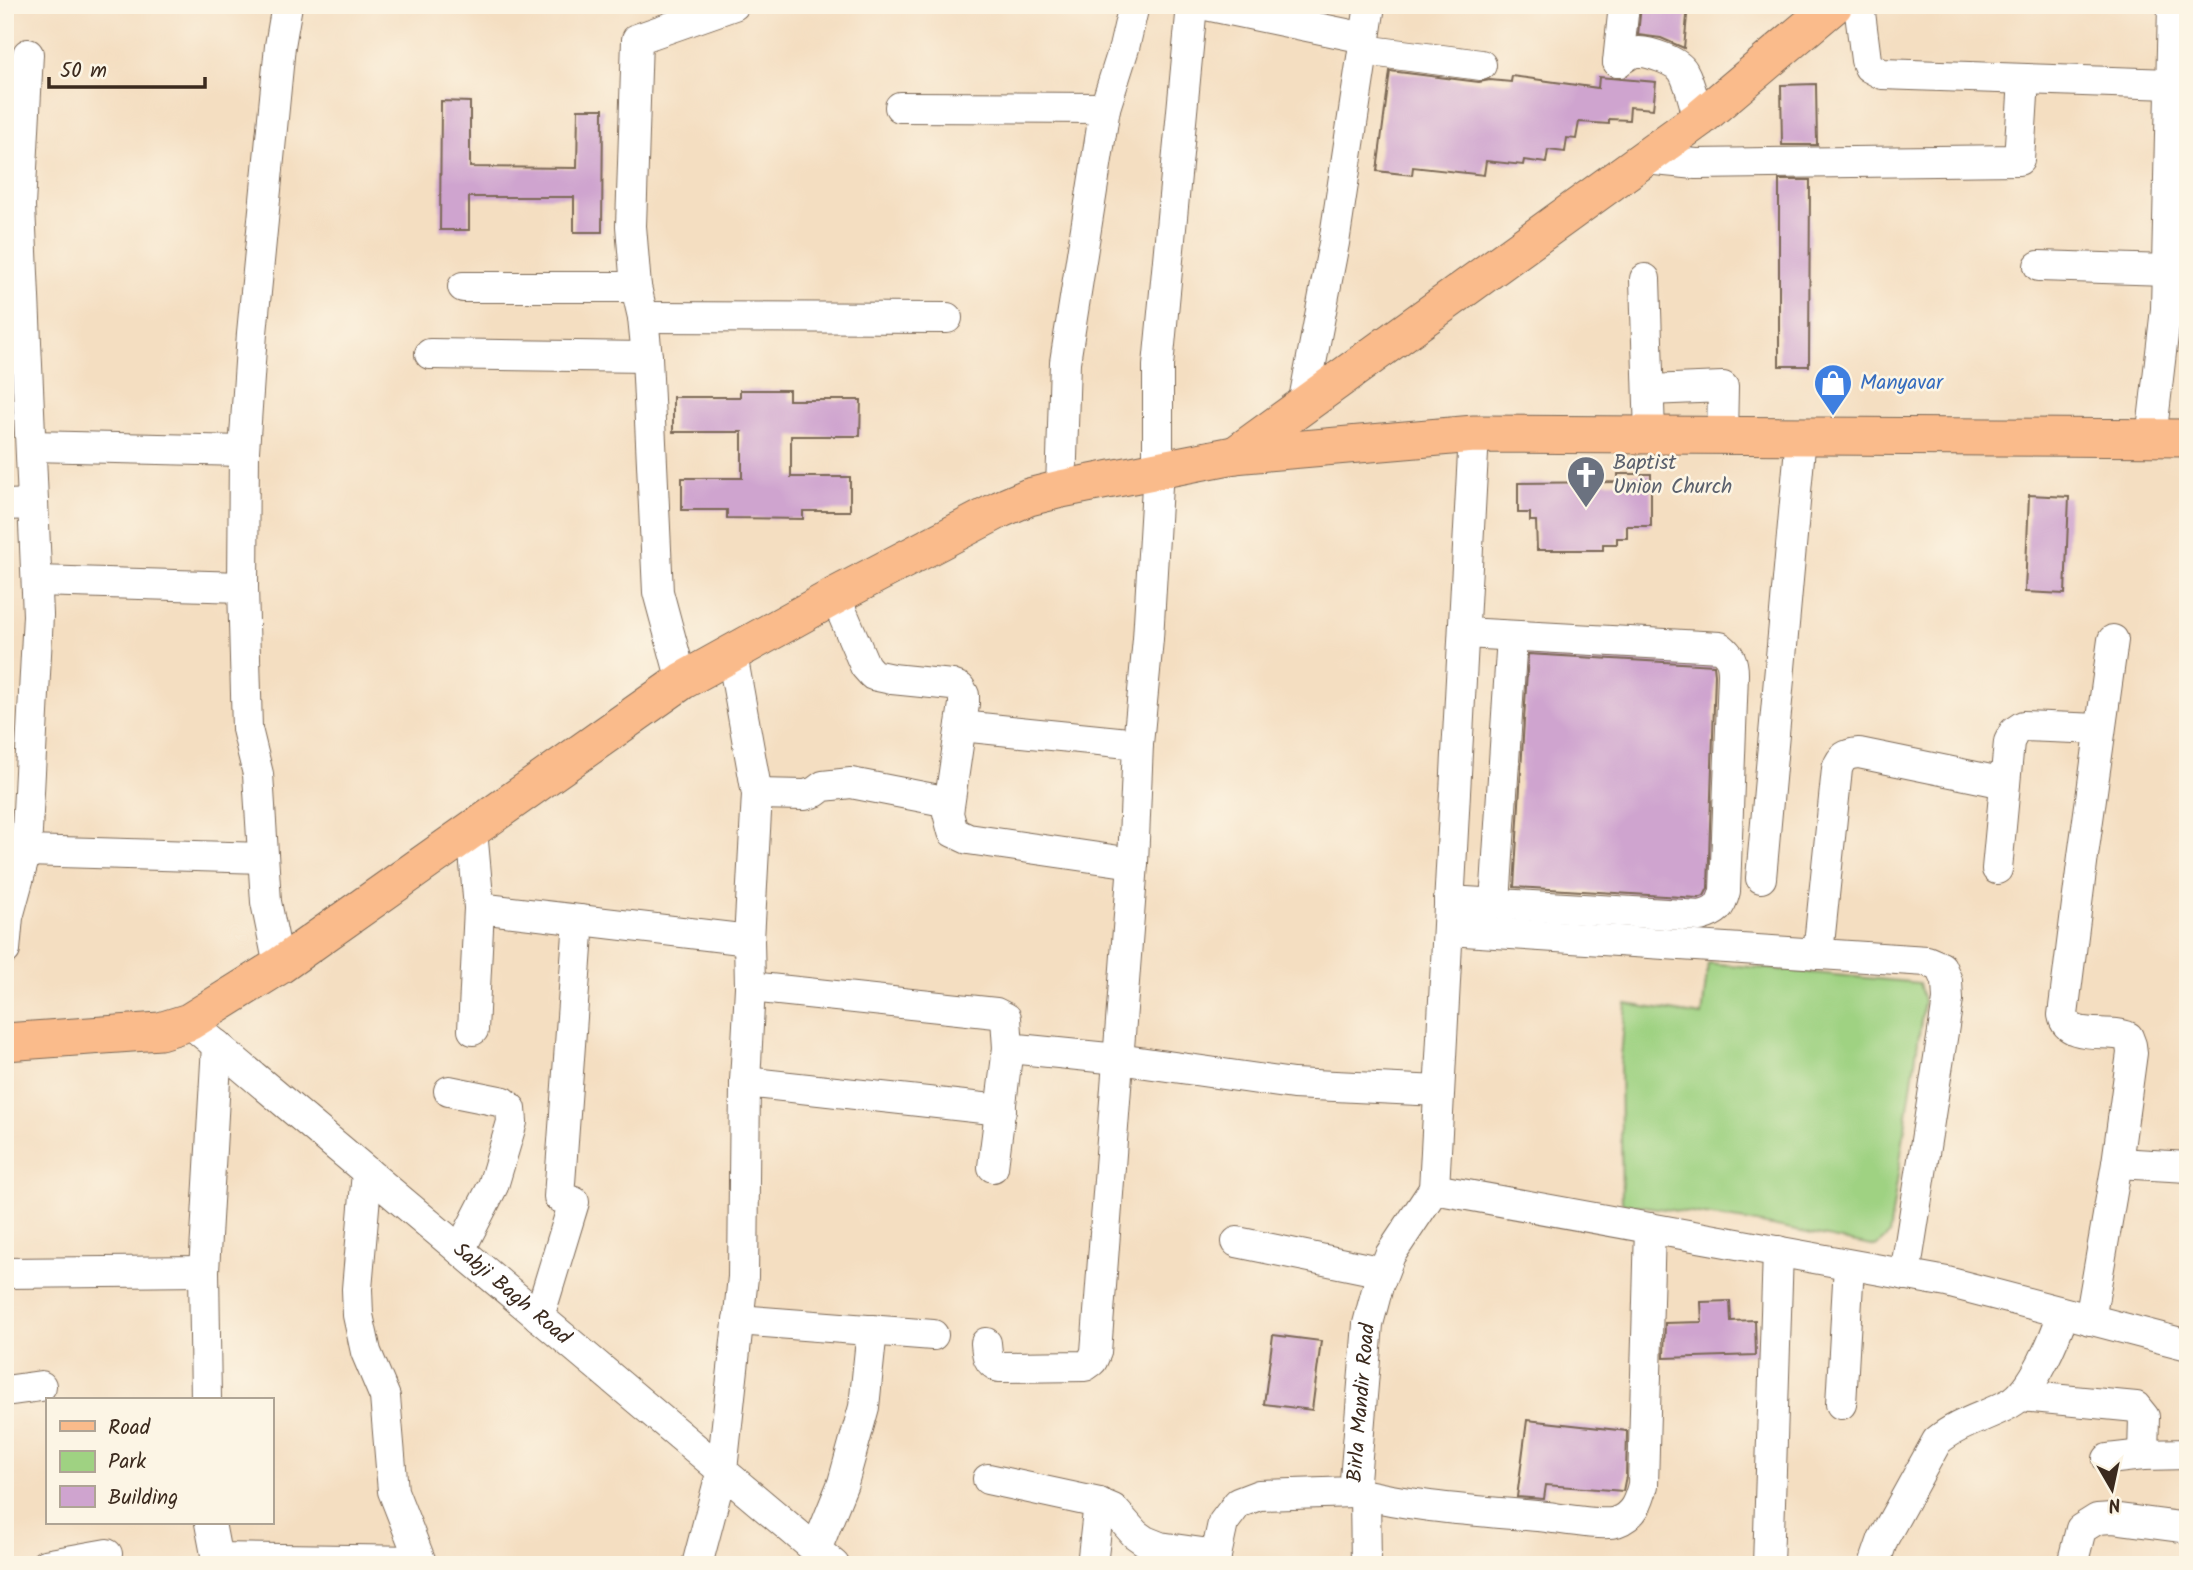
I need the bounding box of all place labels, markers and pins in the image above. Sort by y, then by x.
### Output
shop icon: Manyavar [1812,362,1854,417]
place label: Manyavar [1860,367,1944,400]
place label: Baptist Union Church [1613,447,1732,504]
church icon: Baptist Union Church [1565,454,1607,509]

